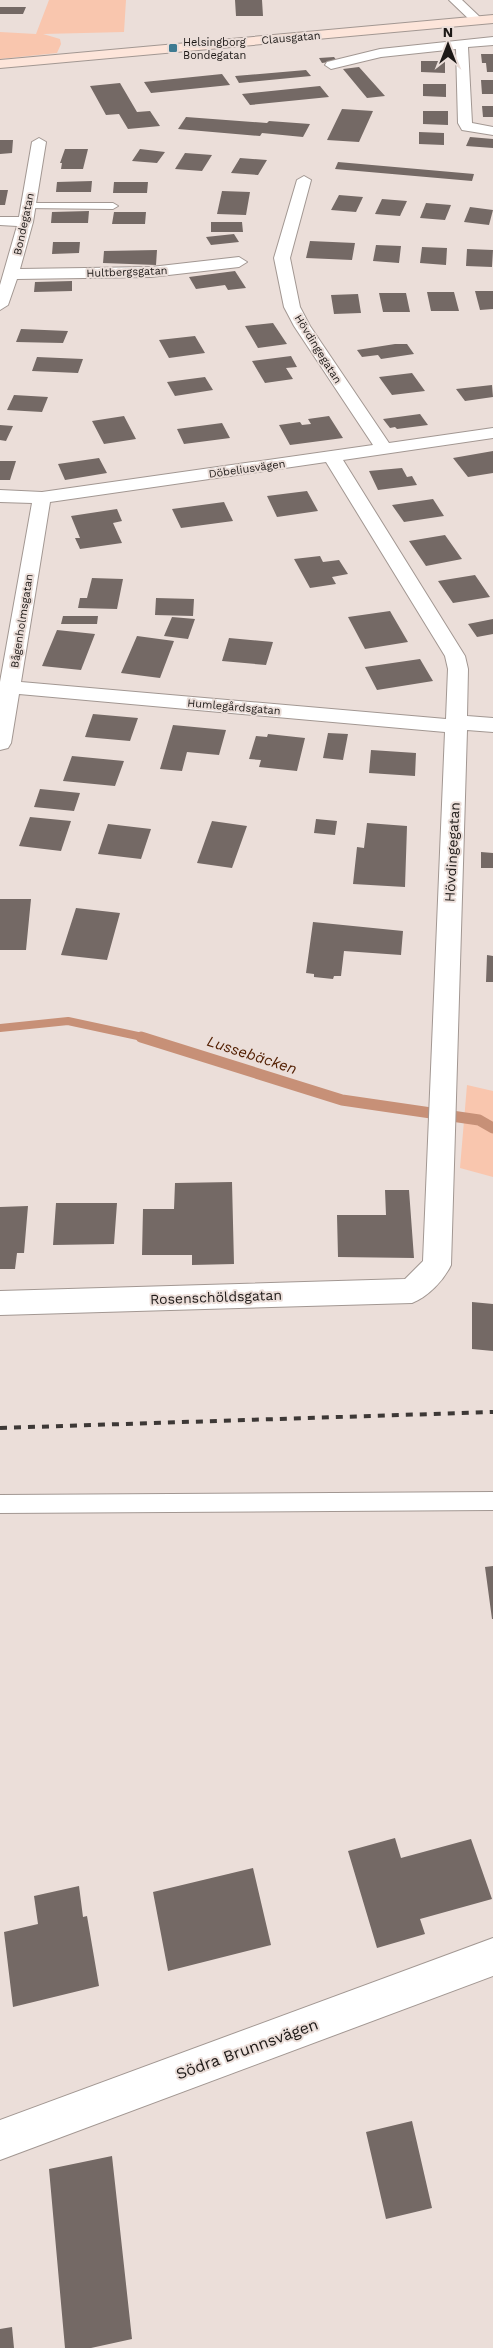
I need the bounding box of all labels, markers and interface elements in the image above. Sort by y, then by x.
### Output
north arrow [423,20,473,70]
text: N [443,24,453,40]
street label: Clausgatan [261,29,321,47]
place label: Helsingborg Bondegatan [183,36,246,62]
marker: Helsingborg Bondegatan [167,42,179,54]
street label: Bondegatan [11,192,37,256]
street label: Hultbergsgatan [86,264,168,280]
street label: Hövdingegatan [292,312,344,386]
street label: Döbeliusvägen [208,457,286,481]
street label: Bågenholmsgatan [8,573,36,669]
street label: Humlegårdsgatan [187,696,281,718]
street label: Hövdingegatan [441,802,463,902]
water label: Lussebäcken [205,1032,299,1078]
street label: Rosenschöldsgatan [150,1287,282,1307]
street label: Södra Brunnsvägen [173,2014,321,2084]

